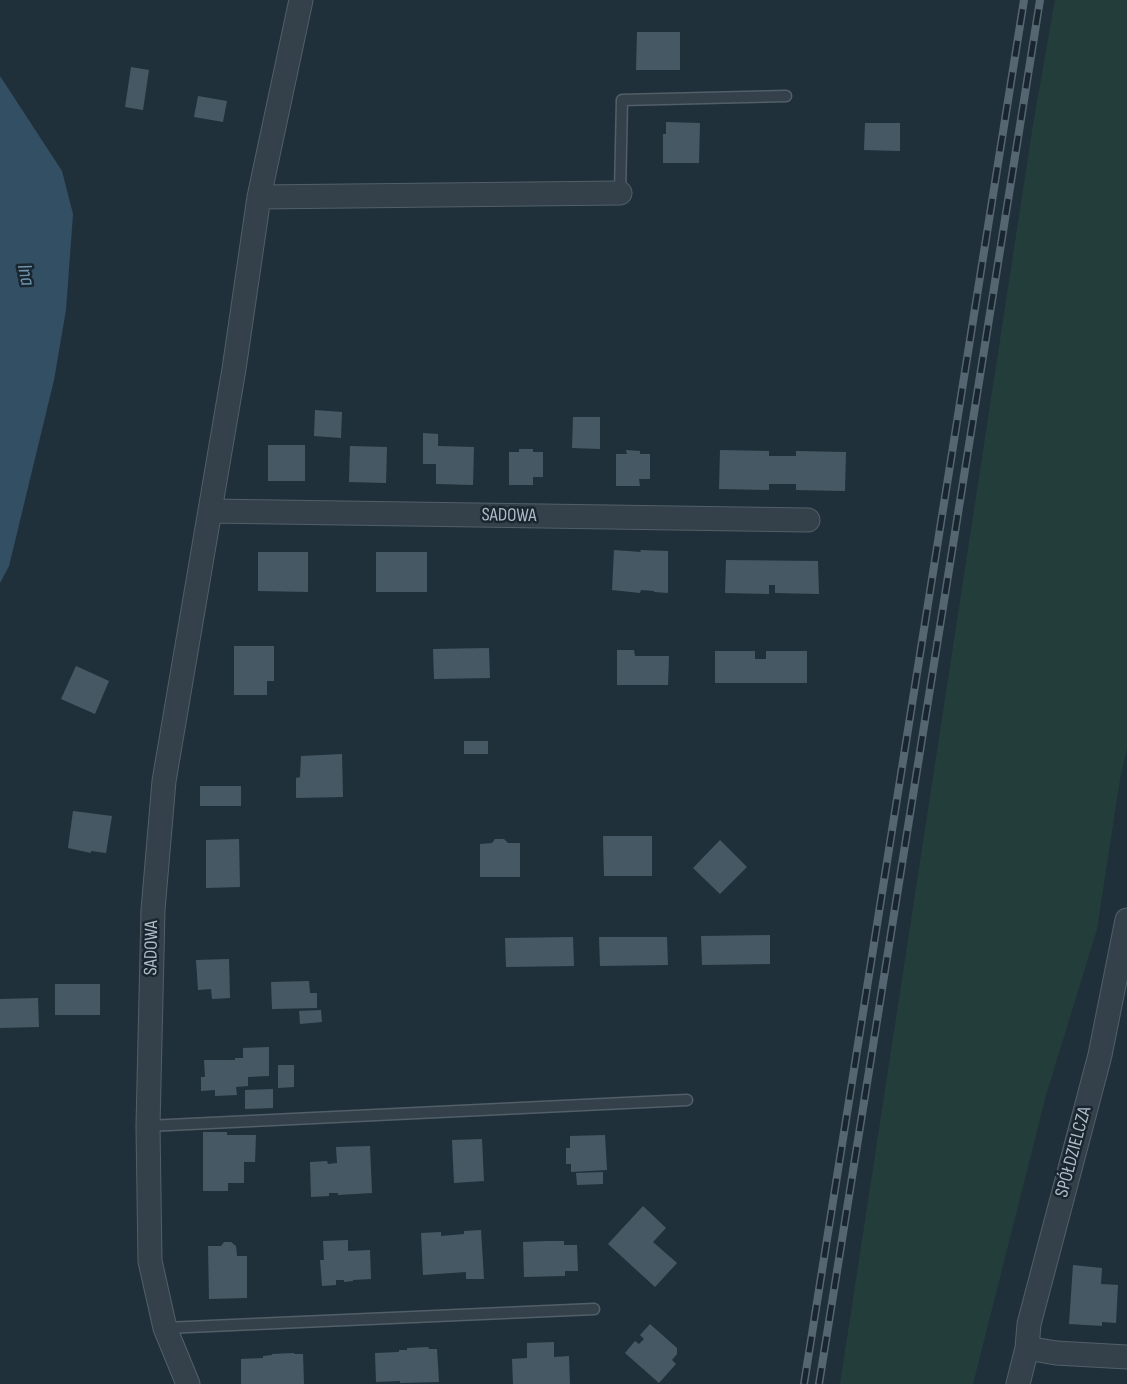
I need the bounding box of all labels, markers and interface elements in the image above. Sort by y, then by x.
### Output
water label: Ina [11,262,39,288]
street label: SADOWA [481,504,537,528]
street label: SADOWA [140,920,164,976]
street label: SPÓŁDZIELCZA [1051,1104,1097,1200]

